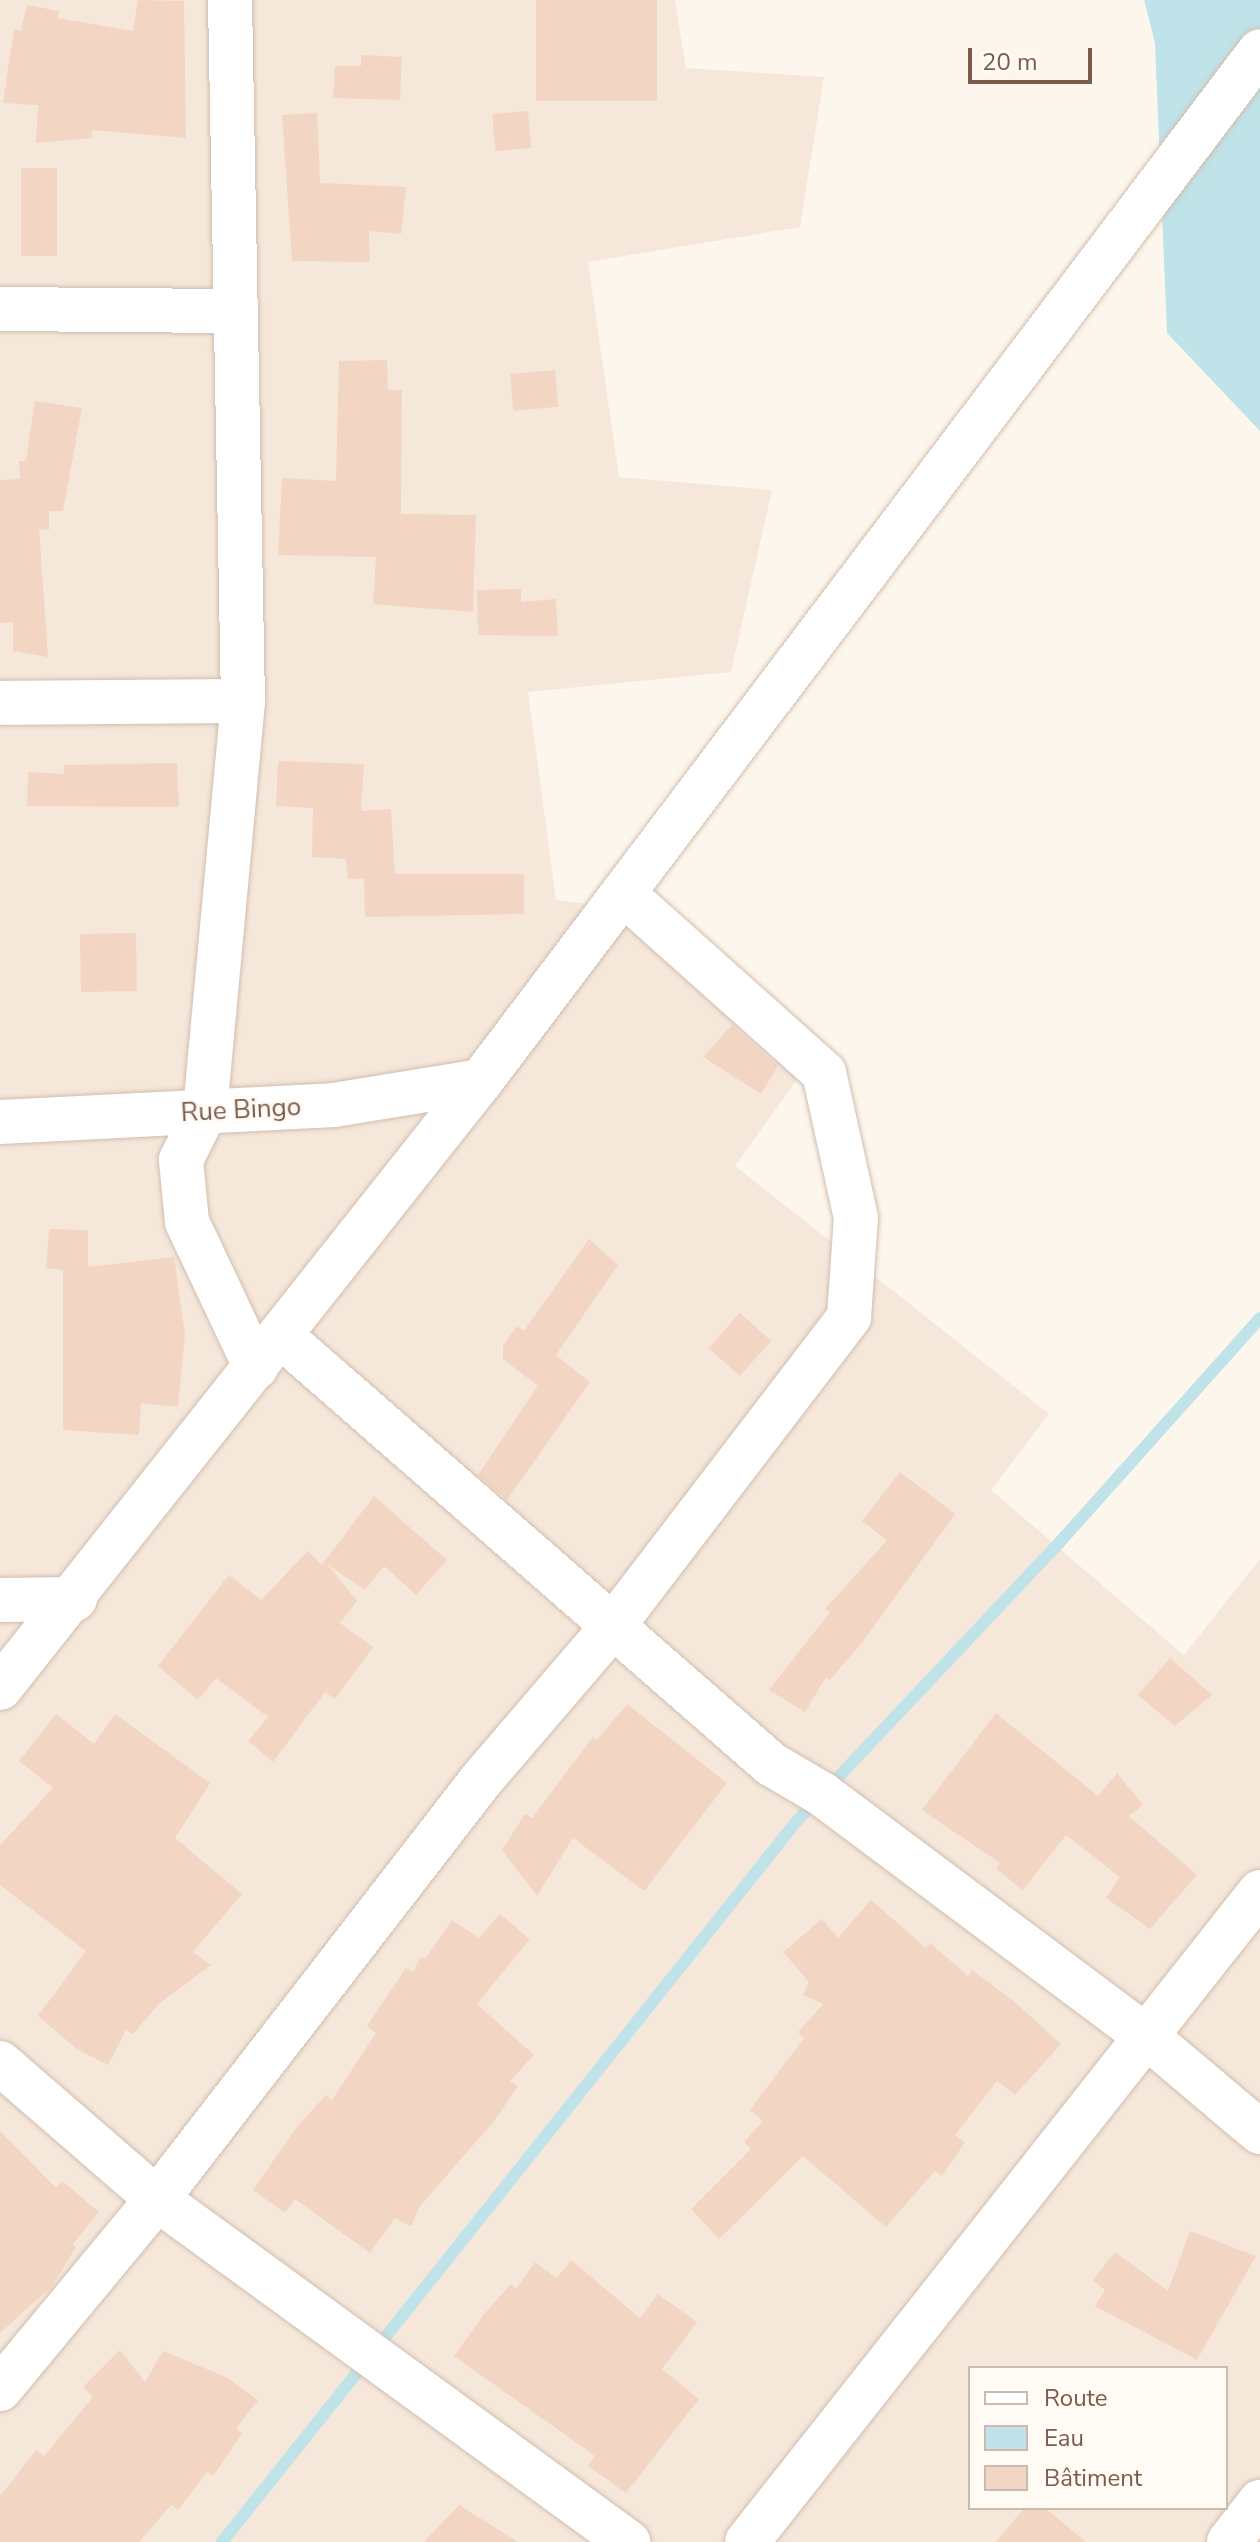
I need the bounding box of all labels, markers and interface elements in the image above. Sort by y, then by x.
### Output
scale bar [972,32,1096,82]
text: 20 m [982,46,1038,78]
street label: Rue Bingo [180,1091,302,1129]
legend [968,2366,1228,2510]
text: Route [1044,2382,1108,2414]
text: Eau [1044,2422,1084,2454]
text: Bâtiment [1044,2462,1142,2494]

